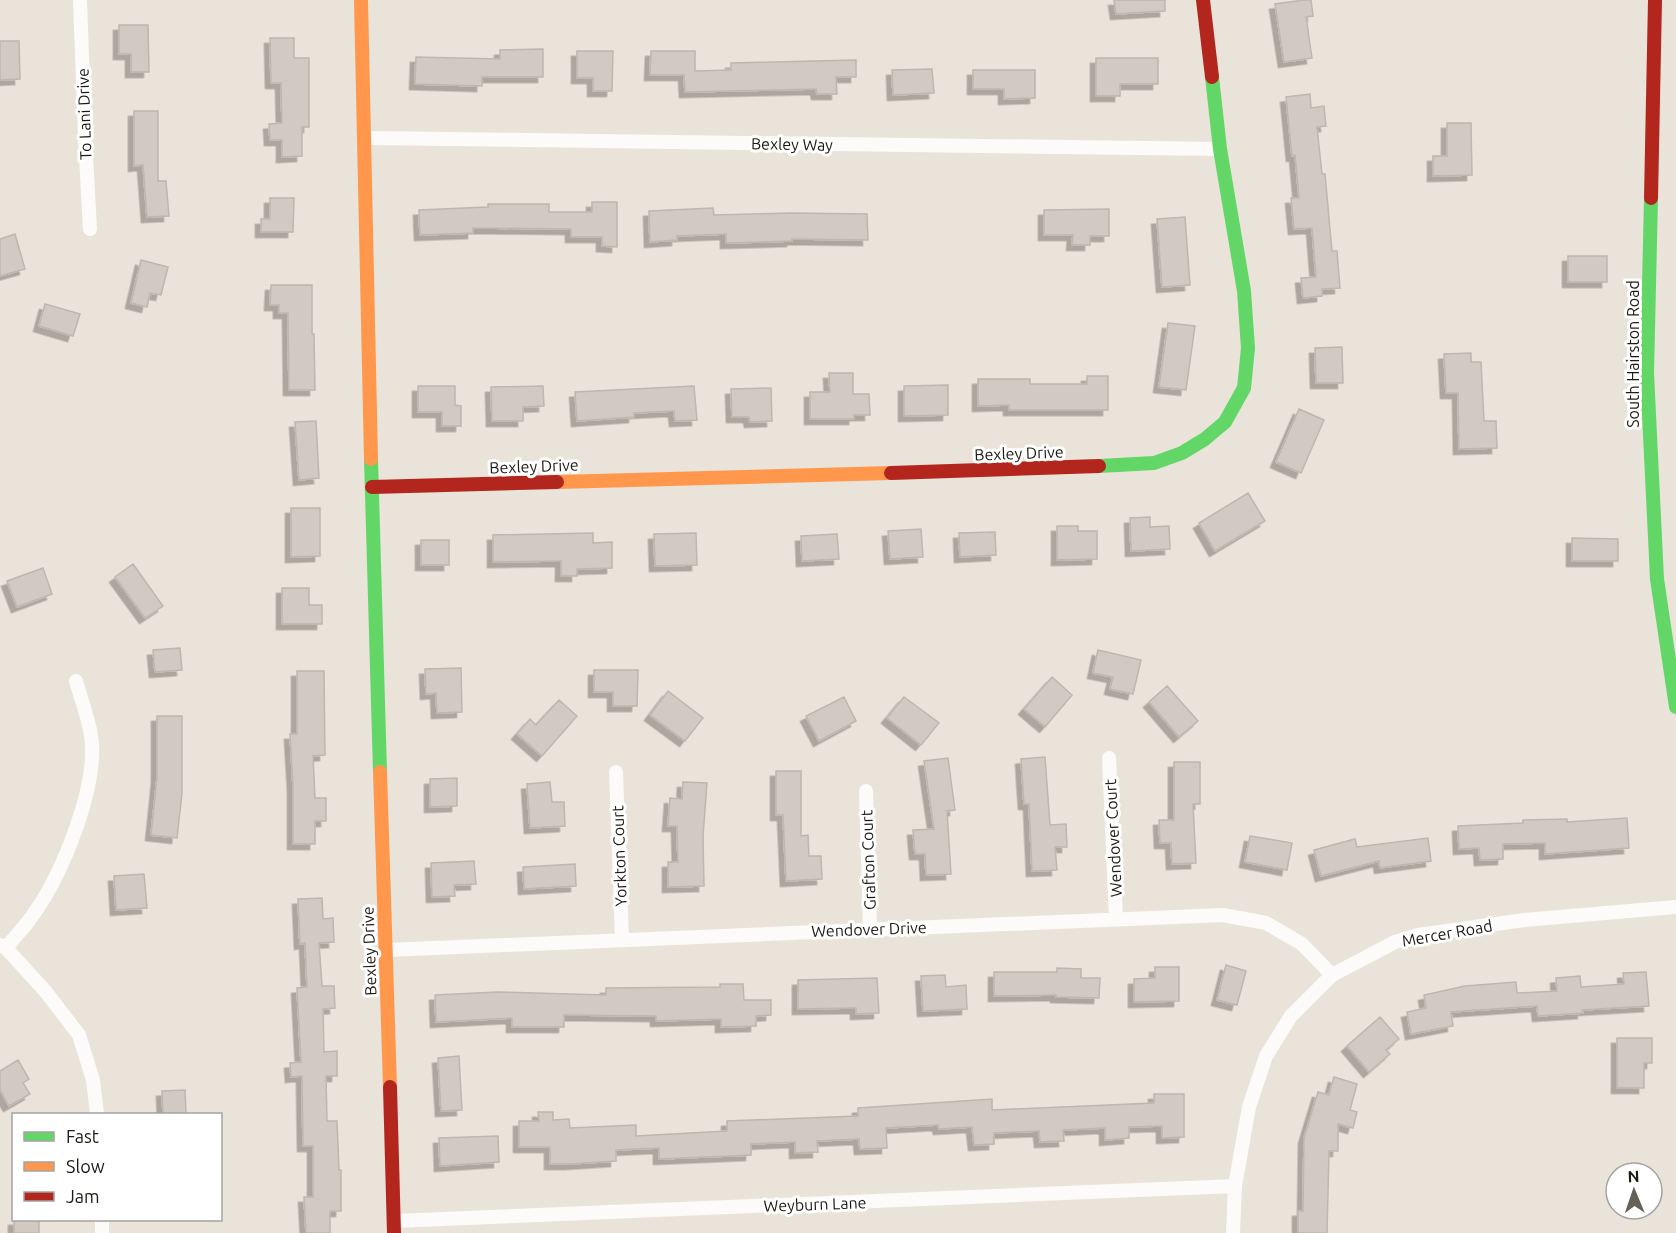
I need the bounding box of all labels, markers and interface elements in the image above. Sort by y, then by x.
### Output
street label: To Lani Drive [73,68,95,160]
street label: Bexley Way [751,134,833,154]
street label: South Hairston Road [1624,280,1642,428]
street label: Bexley Drive [974,442,1064,464]
street label: Bexley Drive [489,455,579,477]
street label: Wendover Court [1101,778,1125,897]
street label: Yorkton Court [608,804,630,907]
street label: Grafton Court [857,809,879,910]
street label: Bexley Drive [358,906,380,996]
street label: Mercer Road [1400,916,1494,950]
street label: Wendover Drive [811,918,927,940]
legend [12,1113,222,1221]
text: Fast [66,1126,99,1146]
text: Slow [66,1156,105,1176]
north arrow [1604,1161,1664,1221]
text: N [1627,1167,1640,1185]
text: Jam [66,1186,100,1206]
street label: Weyburn Lane [763,1193,867,1215]

